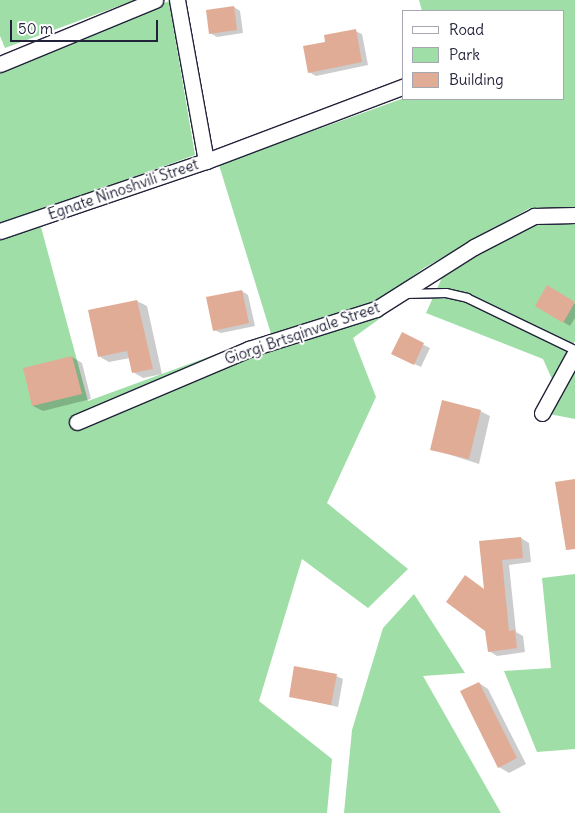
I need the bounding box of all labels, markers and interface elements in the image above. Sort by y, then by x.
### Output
scale bar [12,10,160,42]
legend [402,10,565,100]
text: 50 m [18,19,53,38]
text: Road [449,20,484,39]
text: Park [449,45,480,64]
text: Building [449,70,504,89]
street label: Egnate Ninoshvili Street [45,155,201,223]
street label: Giorgi Brtsqinvale Street [222,298,382,368]

